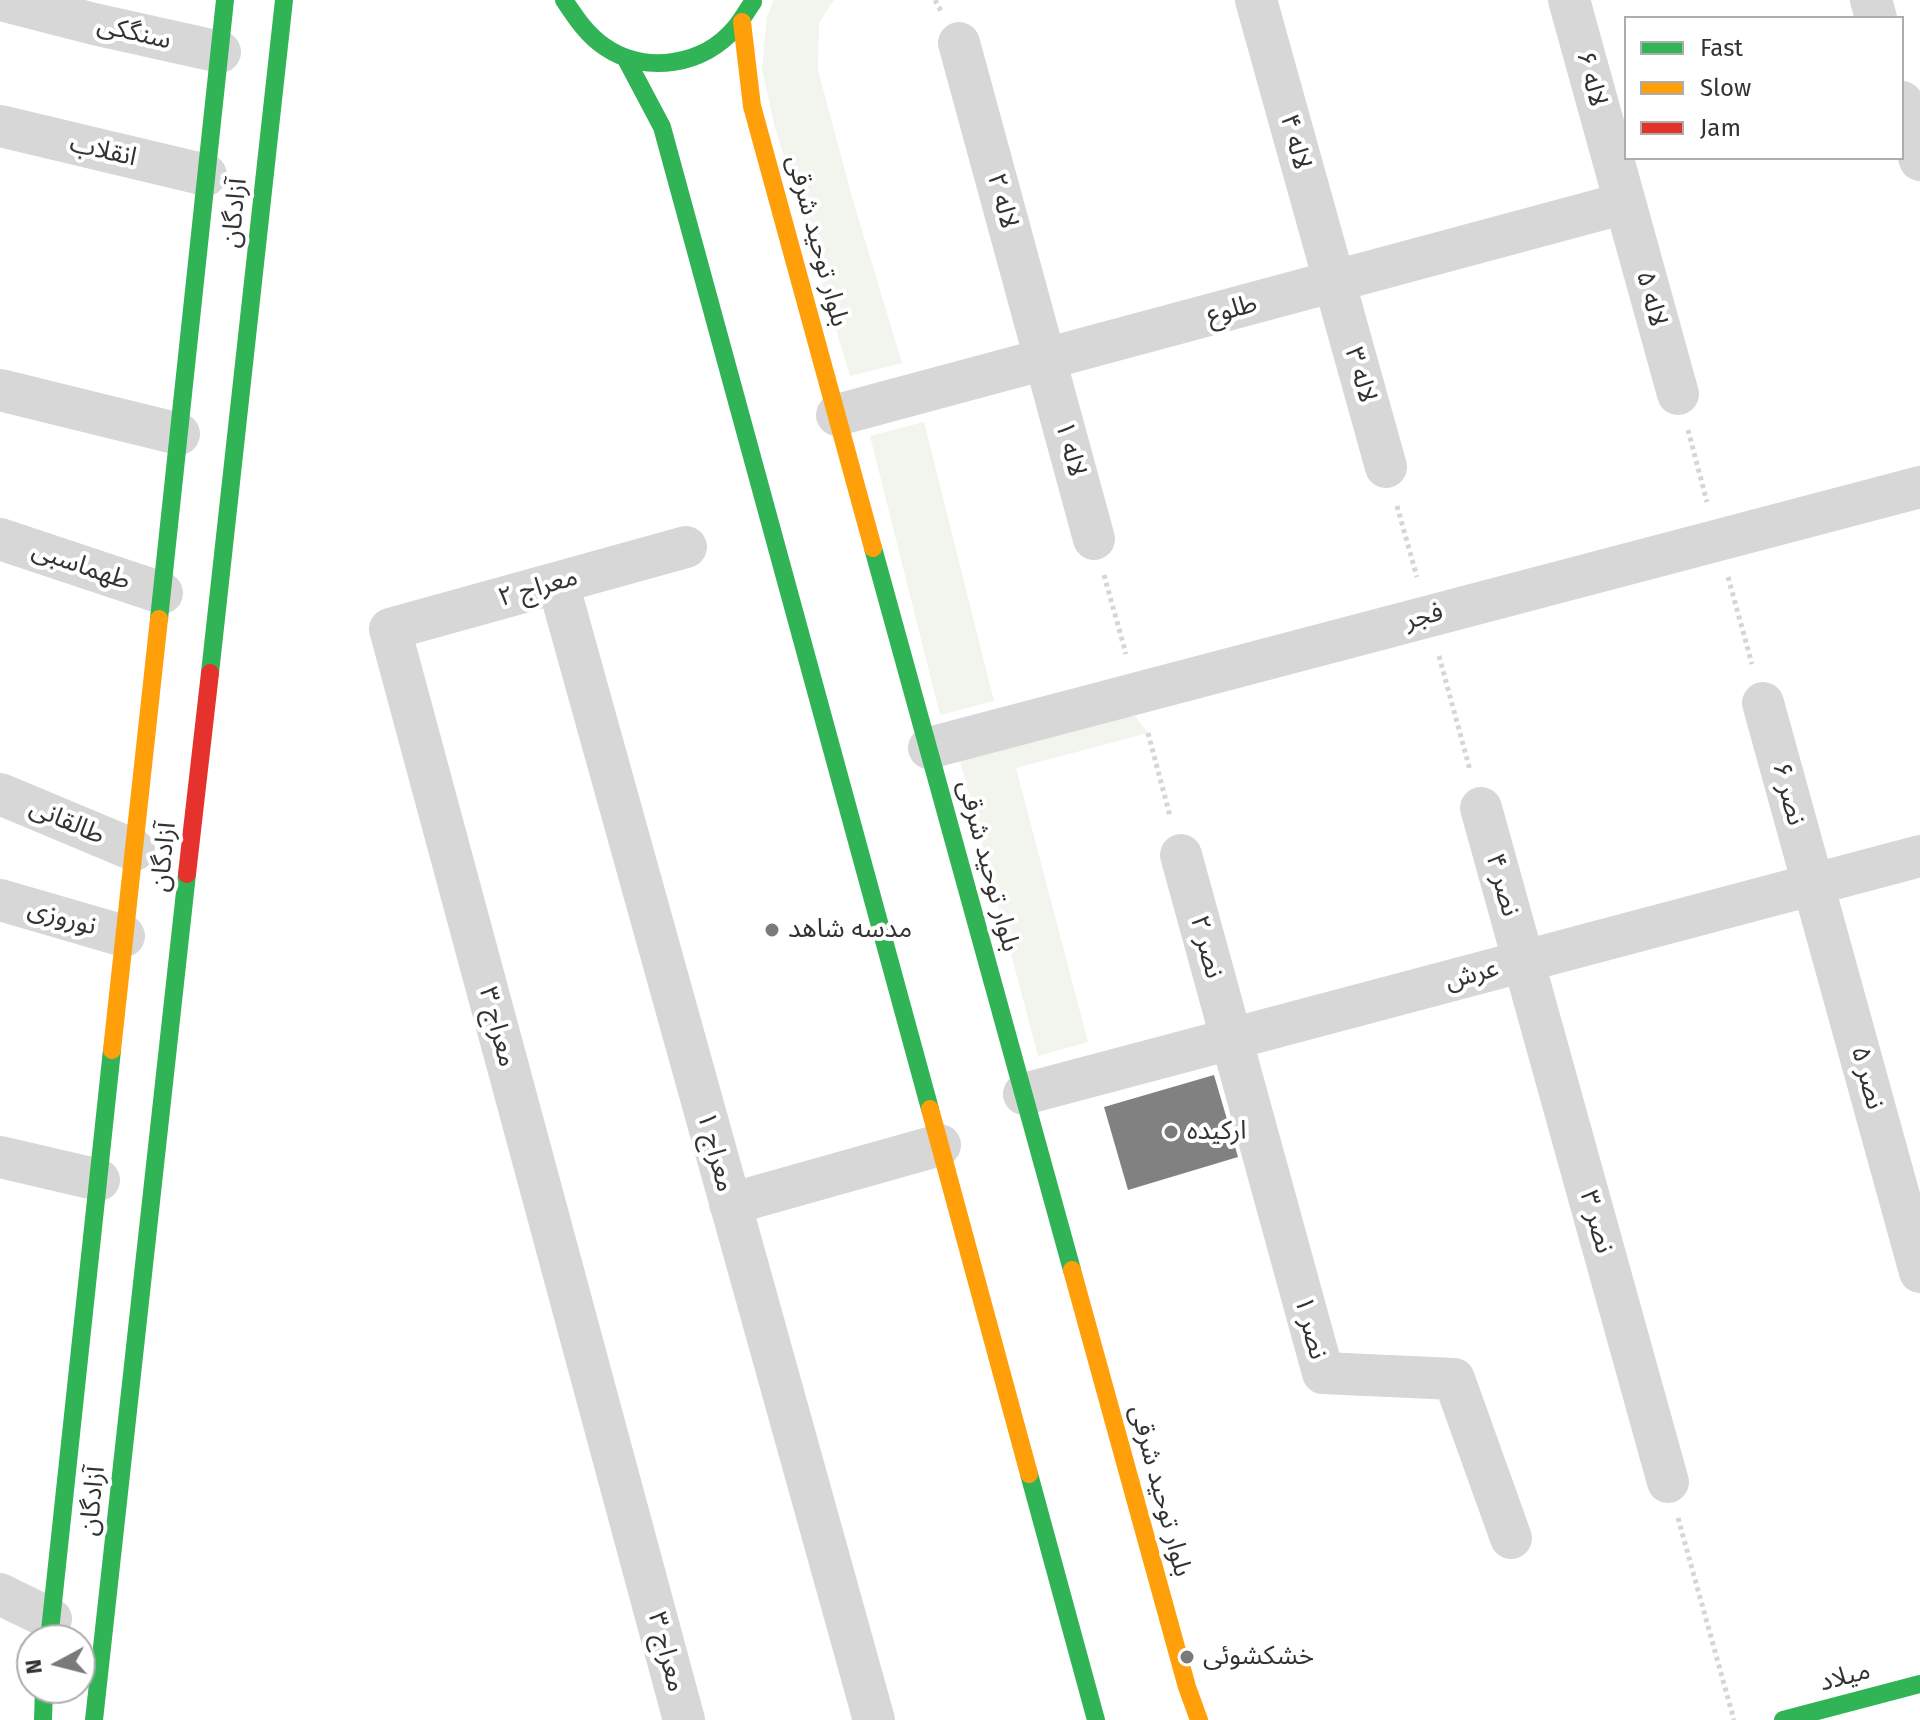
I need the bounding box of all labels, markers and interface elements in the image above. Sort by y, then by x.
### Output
street label: سنگکی [94,9,174,57]
legend [1624,16,1904,160]
text: Fast [1700,34,1743,62]
street label: لاله ۶ [1569,48,1613,110]
text: Slow [1700,74,1751,102]
street label: لاله ۴ [1273,111,1317,173]
text: Jam [1700,114,1741,142]
street label: انقلاب [67,128,139,174]
street label: بلوار توحید شرقی [779,152,855,330]
street label: لاله ۲ [980,170,1024,232]
street label: آزادگان [216,177,254,249]
street label: لاله ۵ [1629,268,1673,330]
street label: طلوع [1203,288,1261,332]
street label: لاله ۳ [1337,344,1383,406]
street label: لاله ۱ [1048,418,1092,480]
street label: طهماسبی [28,535,134,597]
street label: معراج ۲ [495,562,581,614]
street label: فجر [1401,597,1447,637]
street label: نصر ۶ [1765,759,1811,829]
street label: بلوار توحید شرقی [950,777,1026,955]
street label: طالقانی [25,792,109,852]
street label: آزادگان [145,821,183,893]
street label: نصر ۴ [1478,850,1526,920]
street label: نوروزی [24,893,100,943]
street label: نصر ۲ [1183,912,1229,982]
place label: مدسه شاهد [788,914,912,946]
marker: مدسه شاهد [763,921,781,939]
street label: عرش [1442,953,1502,997]
street label: معراج ۳ [471,984,523,1070]
street label: نصر ۵ [1844,1043,1890,1113]
street label: معراج ۱ [689,1109,741,1195]
place label: ارکیده [1187,1116,1246,1148]
marker: ارکیده [1162,1123,1180,1141]
street label: نصر ۳ [1572,1187,1620,1257]
street label: نصر ۱ [1287,1293,1333,1363]
street label: بلوار توحید شرقی [1122,1402,1198,1580]
street label: آزادگان [74,1465,112,1537]
street label: معراج ۳ [640,1609,692,1695]
north arrow [16,1624,96,1704]
place label: خشکشوئی [1203,1641,1314,1673]
marker: خشکشوئی [1178,1648,1196,1666]
street label: میلاد [1816,1655,1874,1699]
text: N [19,1658,48,1676]

